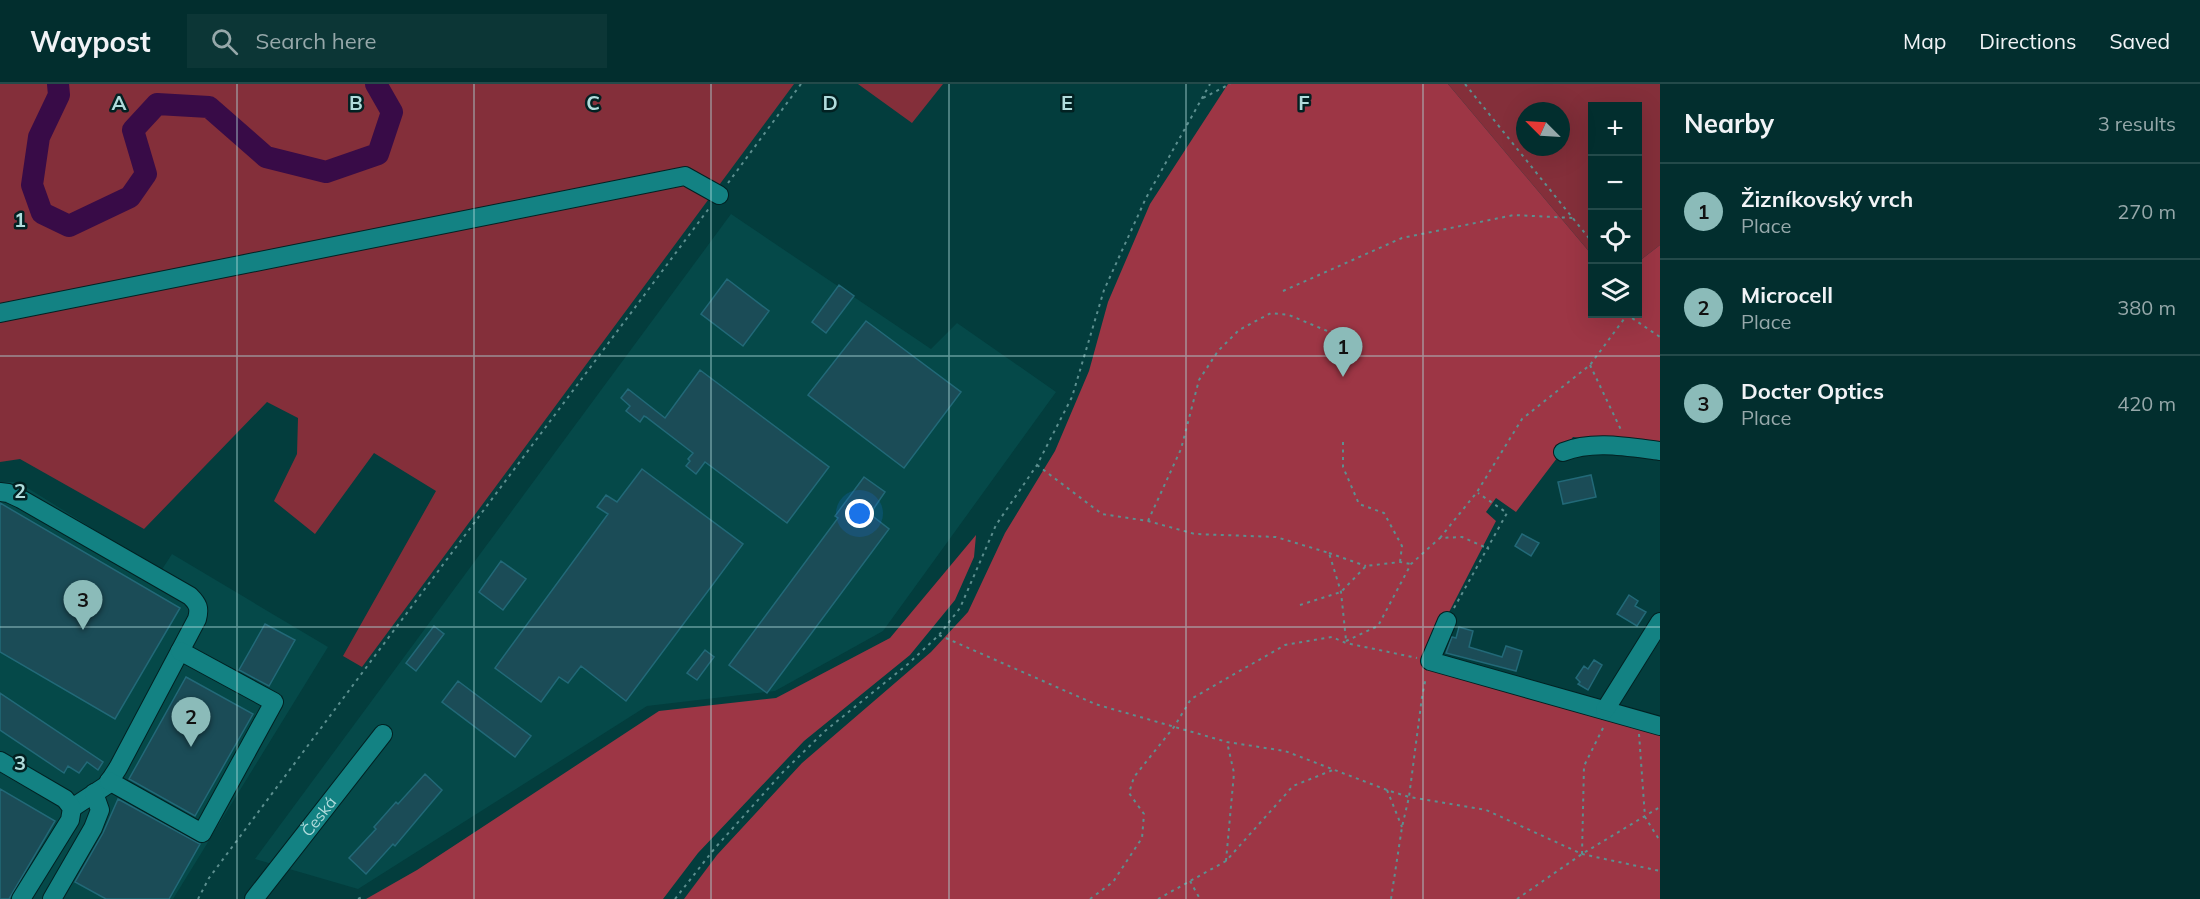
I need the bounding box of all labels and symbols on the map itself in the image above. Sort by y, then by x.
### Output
text: A [112,90,127,115]
text: B [349,90,363,115]
text: C [586,90,600,115]
text: D [822,90,838,115]
text: E [1061,90,1073,115]
text: F [1298,90,1310,115]
north arrow [1516,102,1570,156]
text: 1 [14,207,26,232]
pin: 1 [1324,328,1362,377]
text: 2 [14,478,26,503]
your location [845,499,874,528]
pin: 3 [64,580,103,630]
pin: 2 [172,698,210,747]
text: 3 [14,750,26,775]
street label: Česká [297,792,340,840]

